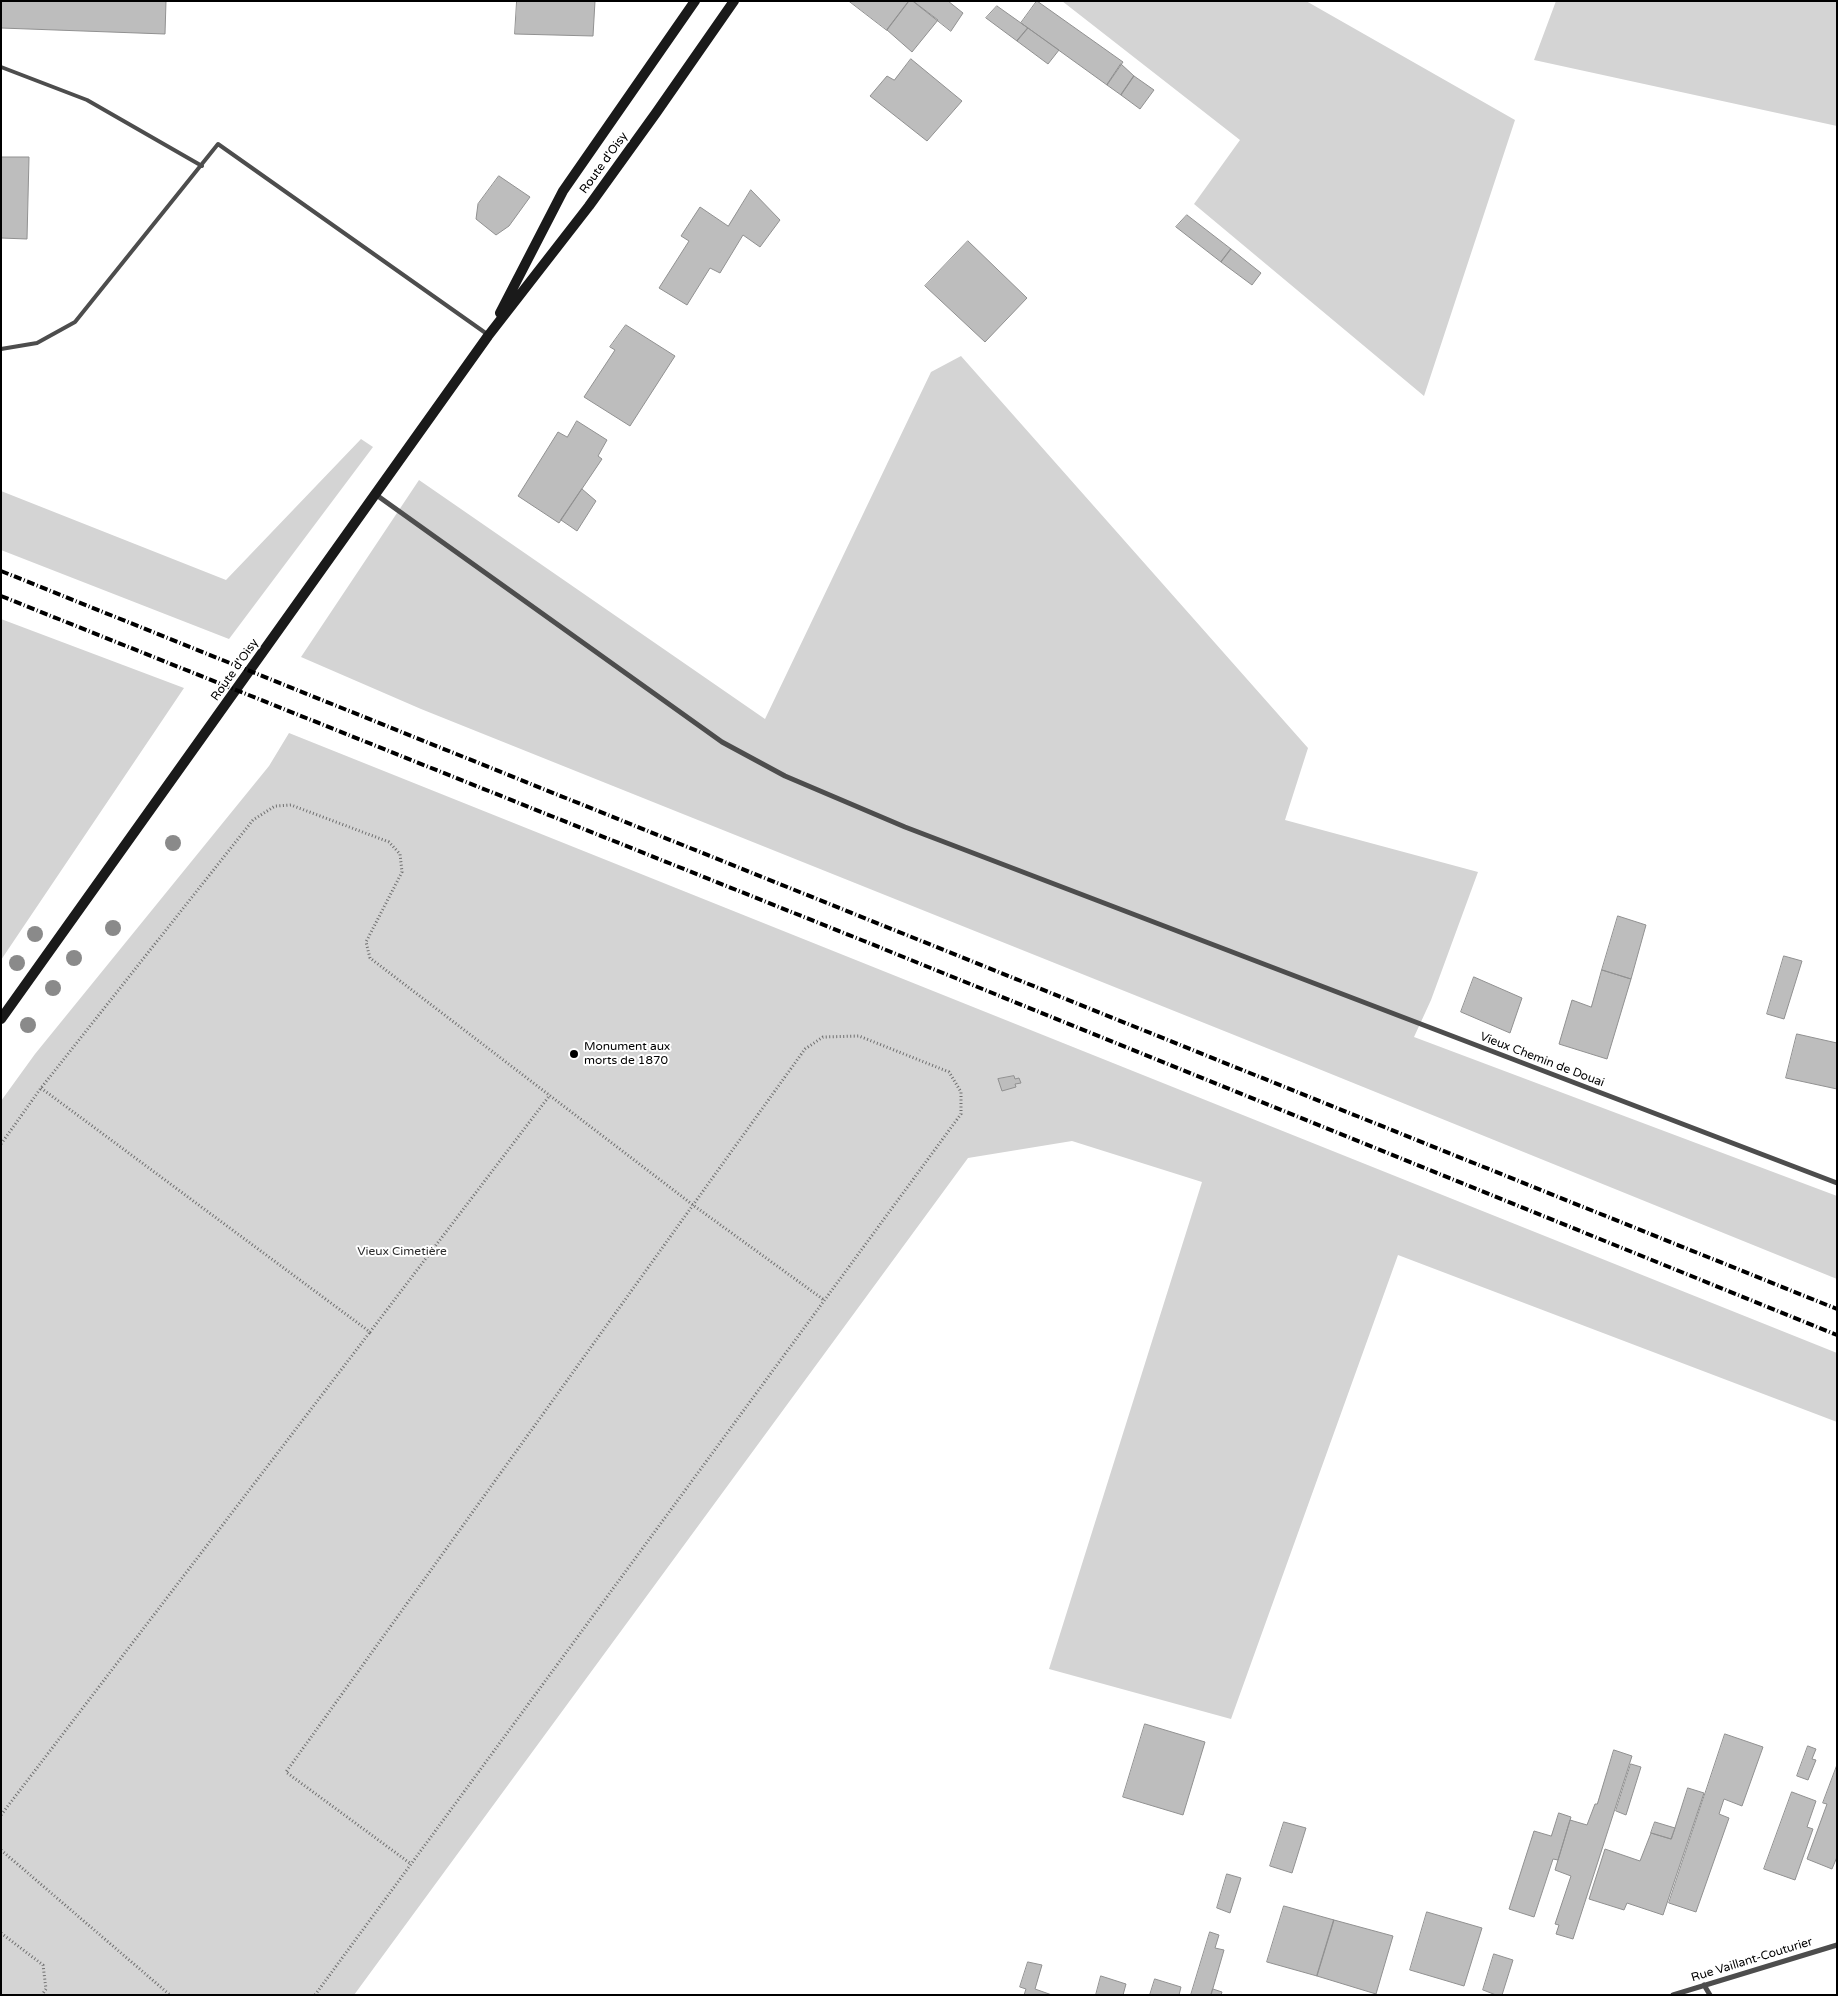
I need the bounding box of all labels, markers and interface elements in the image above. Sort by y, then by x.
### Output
street label: Route d'Oisy [577,129,631,197]
street label: Route d'Oisy [208,636,262,704]
street label: Vieux Chemin de Douai [1478,1030,1606,1090]
place label: Monument aux morts de 1870 [584,1040,670,1068]
marker: Monument aux morts de 1870 [568,1048,580,1060]
park label: Vieux Cimetière [357,1245,447,1259]
street label: Rue Vaillant-Couturier [1690,1935,1814,1985]

